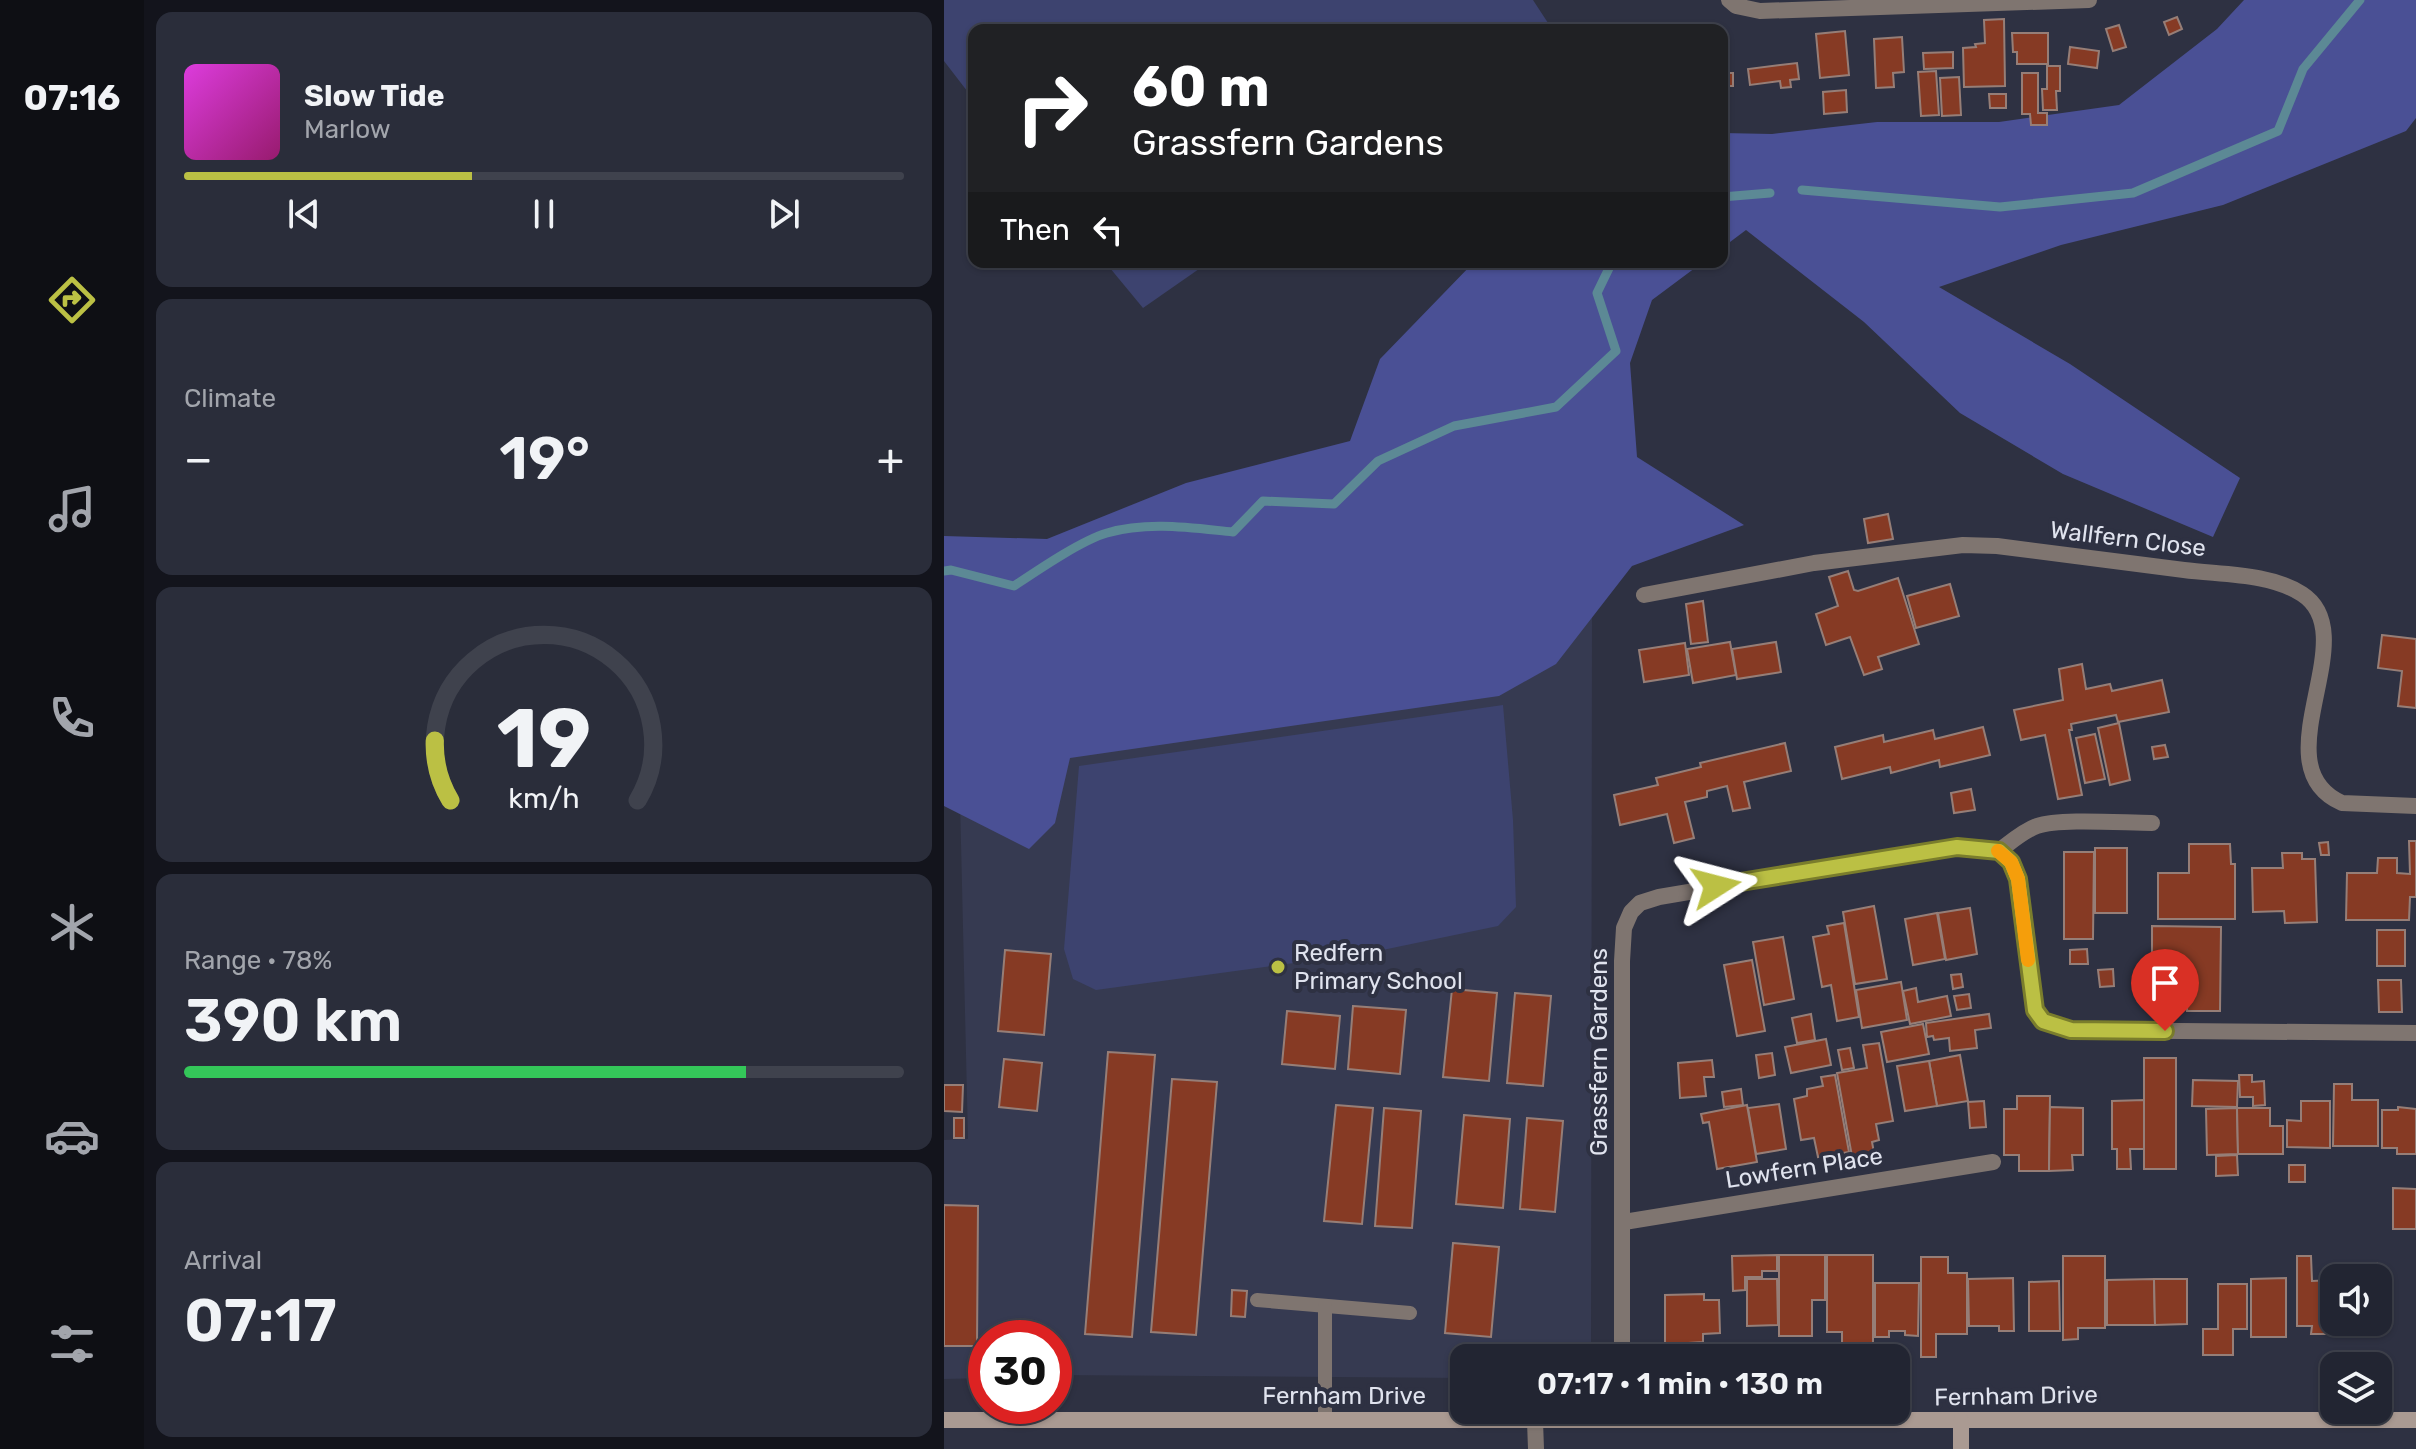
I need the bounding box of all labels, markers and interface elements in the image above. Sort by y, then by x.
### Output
text: 60 m [1132,54,1270,120]
icon: right [1000,56,1104,160]
text: 07:16 [24,76,120,119]
text: Slow Tide [304,78,444,114]
text: Marlow [304,114,391,145]
text: Grassfern Gardens [1132,121,1444,164]
icon: previous [282,192,326,236]
icon: pause [522,192,566,236]
icon: next [762,192,806,236]
icon: left [1086,208,1130,252]
text: Then [1000,212,1070,248]
icon: directions [44,272,100,328]
text: Climate [184,383,276,414]
text: 19° [499,423,590,494]
text: − [184,433,213,485]
text: + [877,433,904,485]
icon: music [44,481,100,537]
street label: Wallfern Close [2048,516,2208,562]
text: 19 [497,688,591,787]
icon: phone [44,690,100,746]
text: km/h [508,781,580,815]
position arrow [1674,844,1758,928]
icon: climate [44,899,100,955]
place label: Redfern Primary School [1294,939,1463,995]
text: Range · 78% [184,945,332,976]
street label: Grassfern Gardens [1585,948,1613,1156]
pin [2131,949,2199,1031]
marker: Redfern Primary School [1269,958,1287,976]
icon: arrive [2143,961,2187,1005]
text: 390 km [184,985,402,1056]
icon: car [44,1108,100,1164]
street label: Lowfern Place [1723,1142,1885,1194]
text: Arrival [184,1245,262,1276]
map controls [2320,1264,2392,1424]
button: sound [2320,1264,2392,1336]
text: 07:17 [184,1285,337,1356]
icon: filters [44,1316,100,1372]
speed limit sign: 30 [968,1320,1072,1424]
button: layers [2320,1352,2392,1424]
text: 07:17 · 1 min · 130 m [1537,1366,1823,1402]
street label: Fernham Drive [1934,1381,2098,1411]
street label: Fernham Drive [1262,1382,1426,1410]

